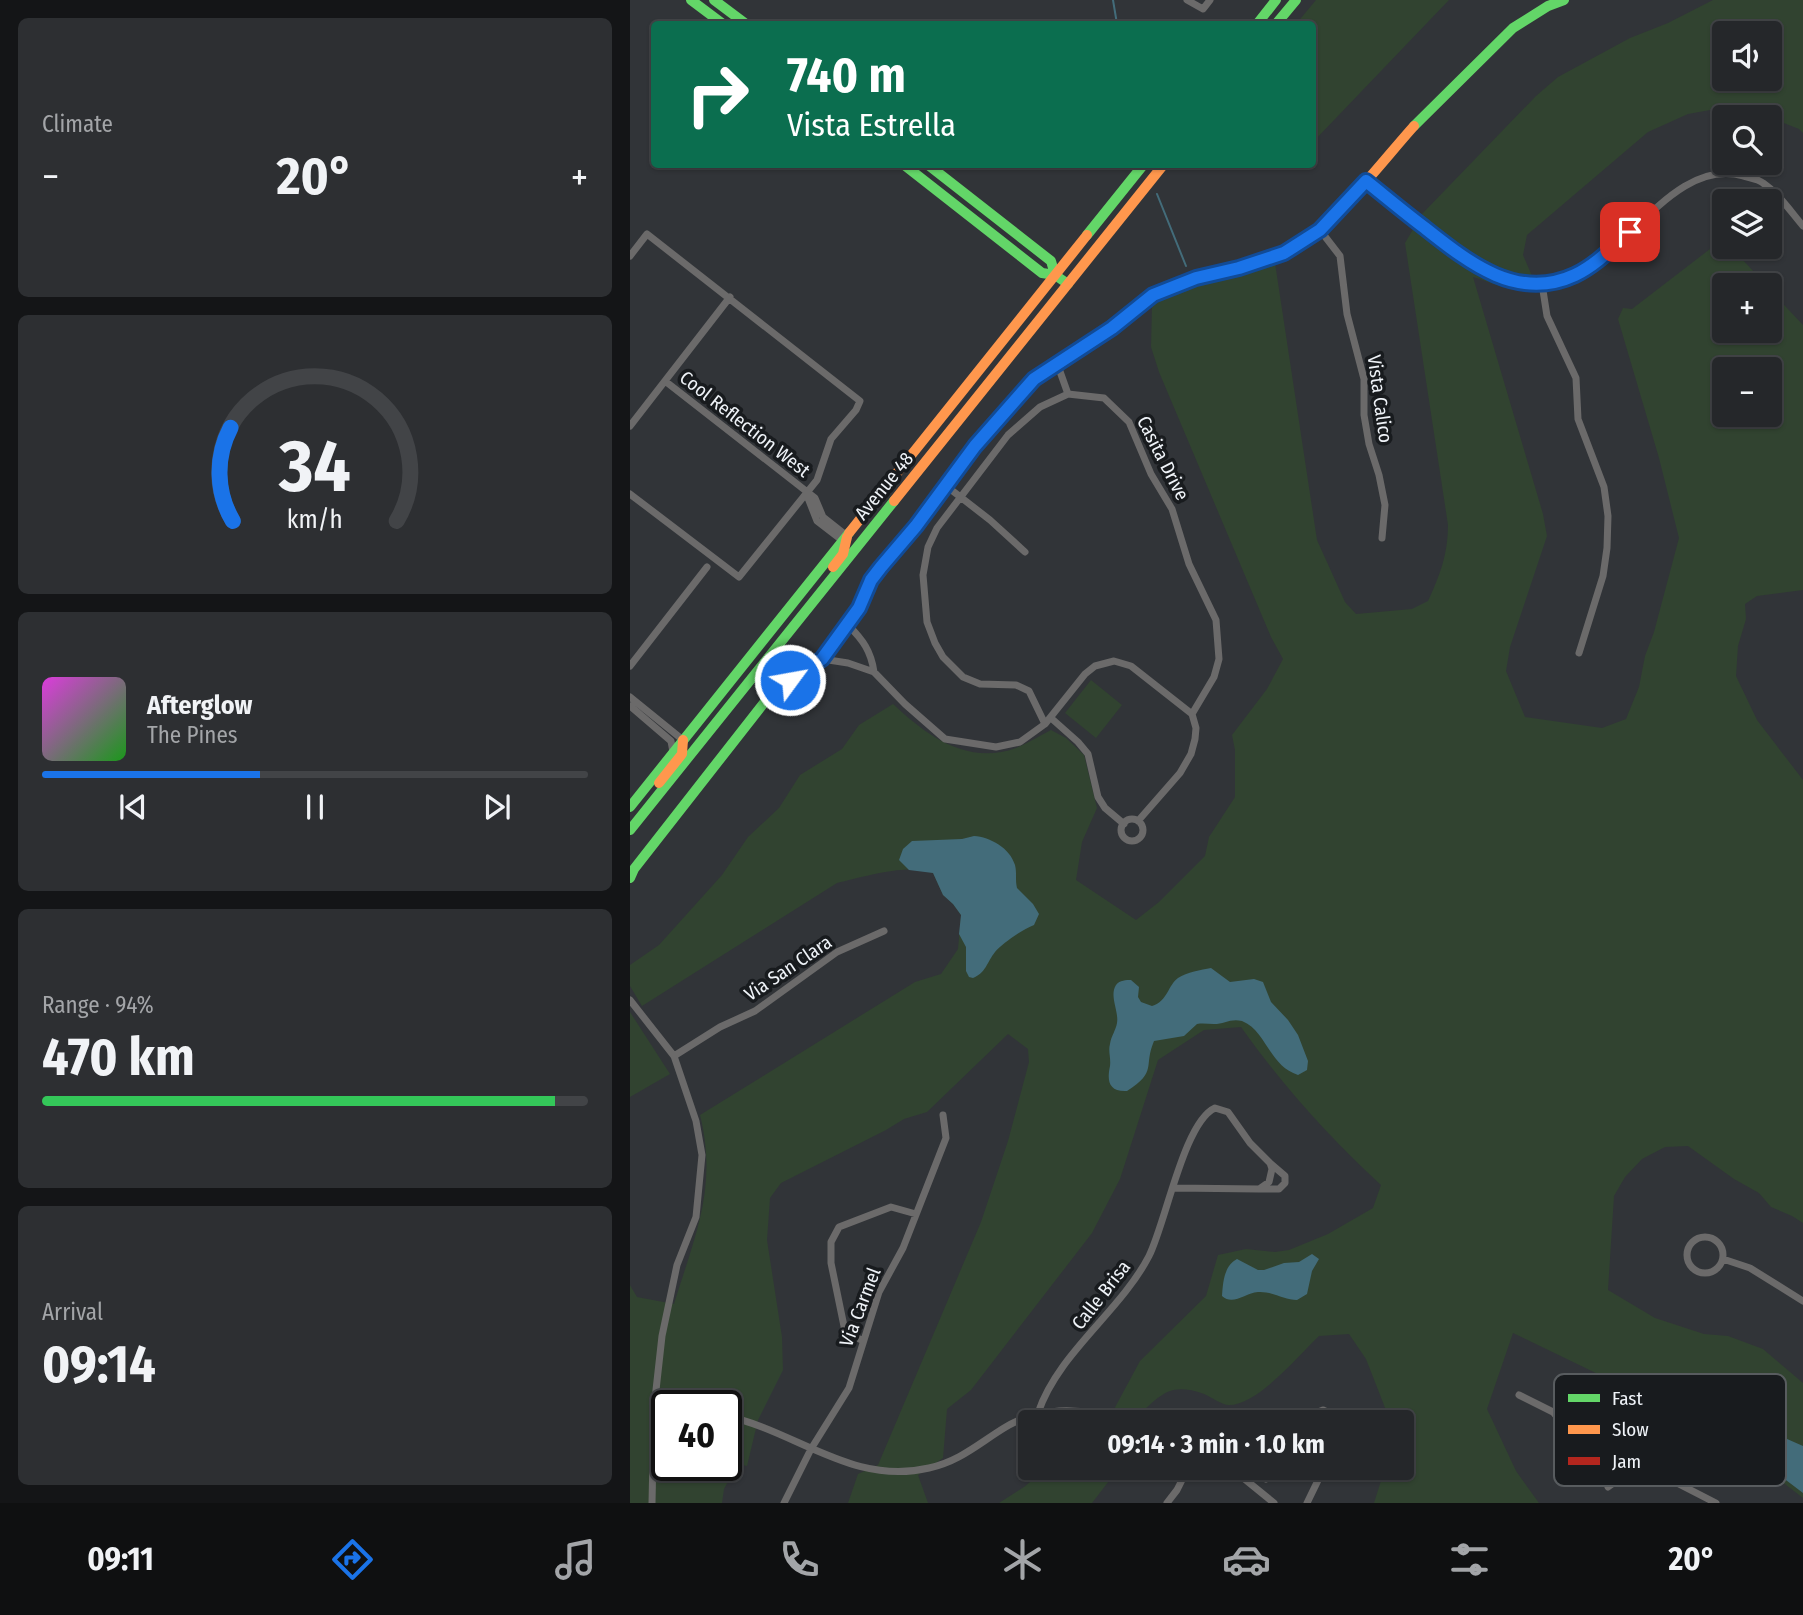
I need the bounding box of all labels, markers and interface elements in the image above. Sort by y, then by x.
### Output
map controls [1712,21,1782,427]
button: sound [1712,21,1782,91]
text: 740 m [787,46,906,105]
icon: right [672,49,763,140]
button: search [1712,105,1782,175]
text: Vista Estrella [787,106,956,144]
text: Climate [42,110,113,138]
text: 20° [277,145,353,208]
text: − [42,154,59,200]
text: + [571,154,588,200]
button: layers [1712,189,1782,259]
pin [1600,202,1660,262]
icon: arrive [1611,213,1649,251]
button: + [1712,273,1782,343]
street label: Vista Calico [1362,354,1398,444]
button: − [1712,357,1782,427]
street label: Cool Reflection West [675,366,815,483]
street label: Casita Drive [1132,412,1194,504]
text: 34 [278,423,351,510]
street label: Avenue 48 [850,448,918,524]
text: km/h [287,504,343,534]
position arrow [753,643,827,717]
text: Afterglow [147,690,252,721]
text: The Pines [147,721,238,749]
icon: previous [114,788,152,826]
icon: pause [296,788,334,826]
icon: next [478,788,516,826]
street label: Via San Clara [740,930,836,1006]
text: Range · 94% [42,991,154,1019]
text: 470 km [42,1026,195,1089]
street label: Calle Brisa [1067,1256,1135,1334]
street label: Via Carmel [834,1264,886,1350]
text: Arrival [42,1298,103,1326]
text: 09:14 [42,1333,156,1396]
legend [1554,1374,1786,1486]
text: Fast [1612,1387,1643,1410]
speed limit sign: 40 [651,1390,742,1481]
text: Slow [1612,1418,1649,1441]
text: 09:14 · 3 min · 1.0 km [1107,1429,1325,1460]
text: Jam [1612,1450,1641,1473]
icon: directions [328,1535,377,1584]
icon: music [551,1535,600,1584]
icon: phone [775,1535,824,1584]
icon: climate [998,1535,1047,1584]
icon: car [1222,1535,1271,1584]
icon: filters [1445,1535,1494,1584]
text: 09:11 [87,1540,154,1578]
text: 20° [1668,1540,1716,1578]

